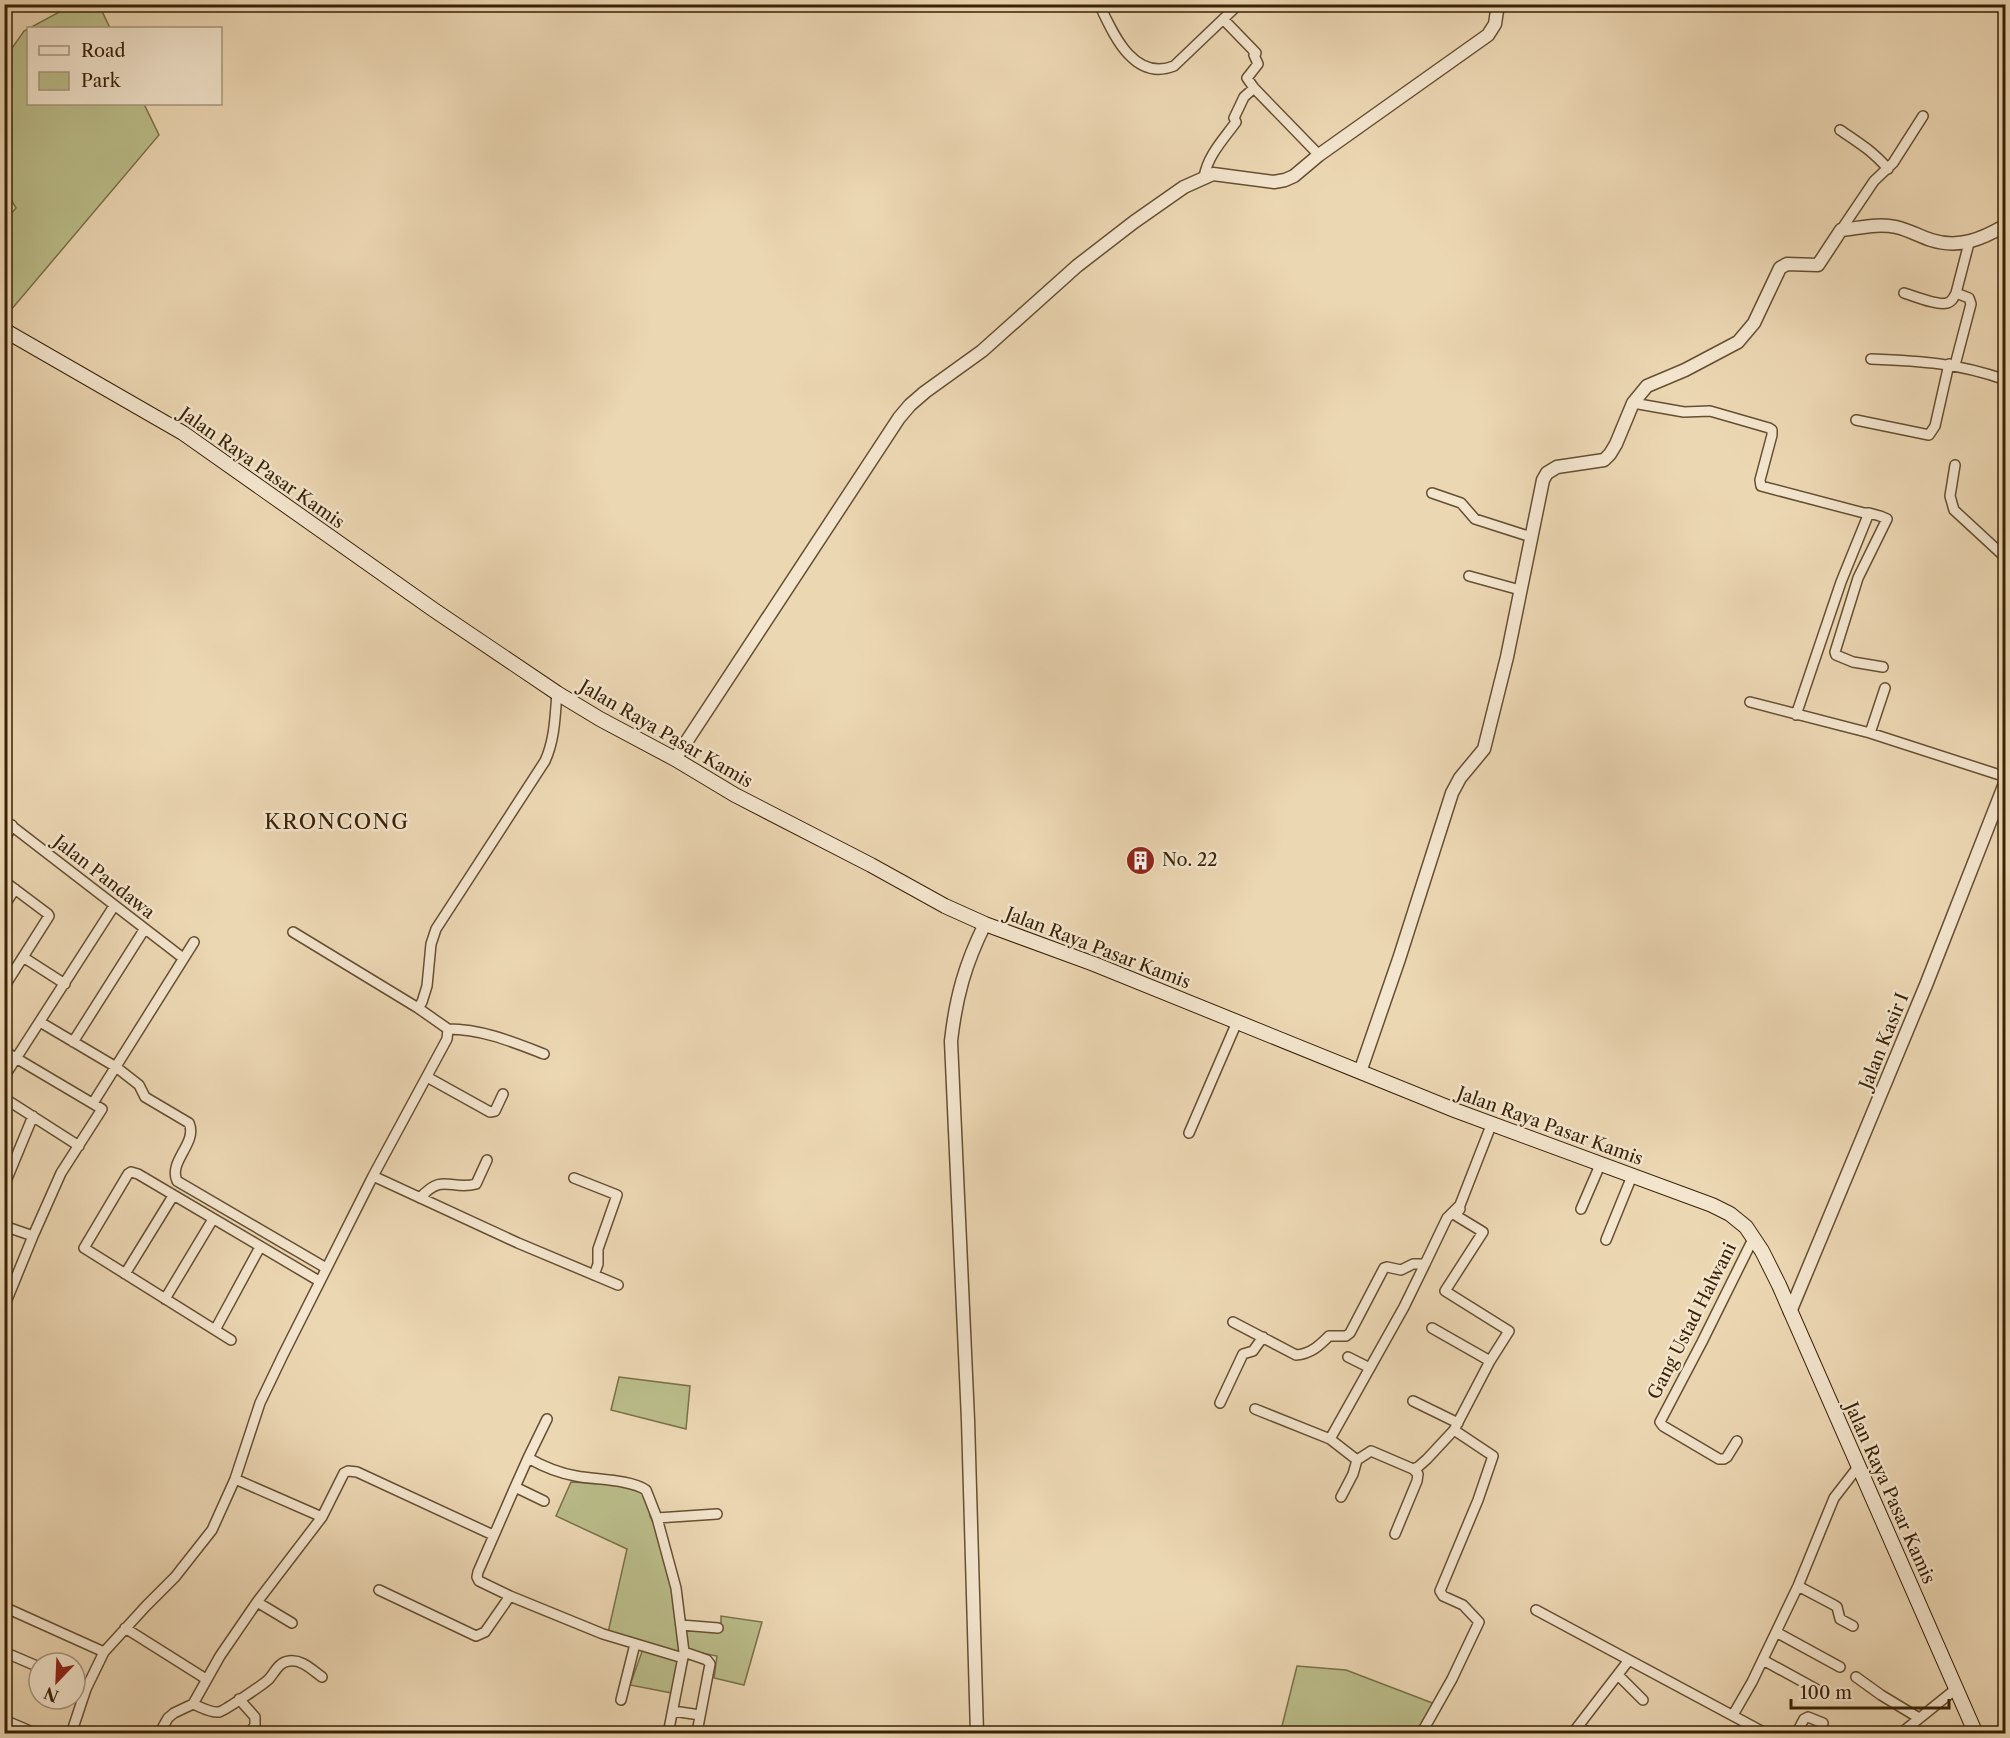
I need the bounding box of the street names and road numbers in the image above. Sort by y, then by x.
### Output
street label: Jalan Raya Pasar Kamis [173,401,349,533]
street label: Jalan Raya Pasar Kamis [573,674,757,793]
street label: Jalan Pandawa [46,829,160,924]
street label: Jalan Raya Pasar Kamis [1000,901,1194,993]
street label: Jalan Kasir I [1854,990,1913,1095]
street label: Jalan Raya Pasar Kamis [1451,1081,1646,1170]
street label: Gang Ustad Halwani [1643,1239,1741,1403]
street label: Jalan Raya Pasar Kamis [1839,1396,1940,1587]

